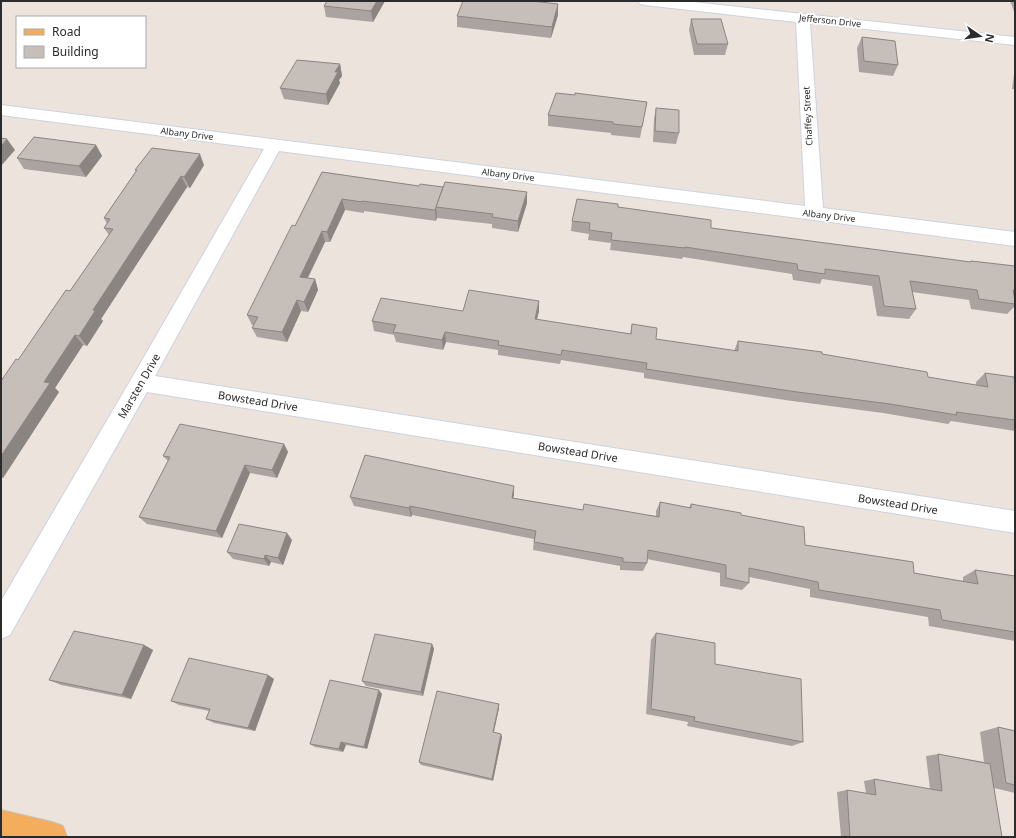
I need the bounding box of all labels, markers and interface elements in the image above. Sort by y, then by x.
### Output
street label: Jefferson Drive [797,11,862,30]
legend [16,16,146,68]
north arrow [960,16,1000,56]
text: Road [52,23,81,40]
text: N [982,32,999,44]
text: Building [52,43,99,60]
street label: Chaffey Street [799,85,816,146]
street label: Albany Drive [160,124,214,143]
street label: Albany Drive [481,165,535,184]
street label: Albany Drive [802,206,856,225]
street label: Marsten Drive [114,350,163,421]
street label: Bowstead Drive [217,387,299,414]
street label: Bowstead Drive [537,438,619,465]
street label: Bowstead Drive [857,490,939,517]

